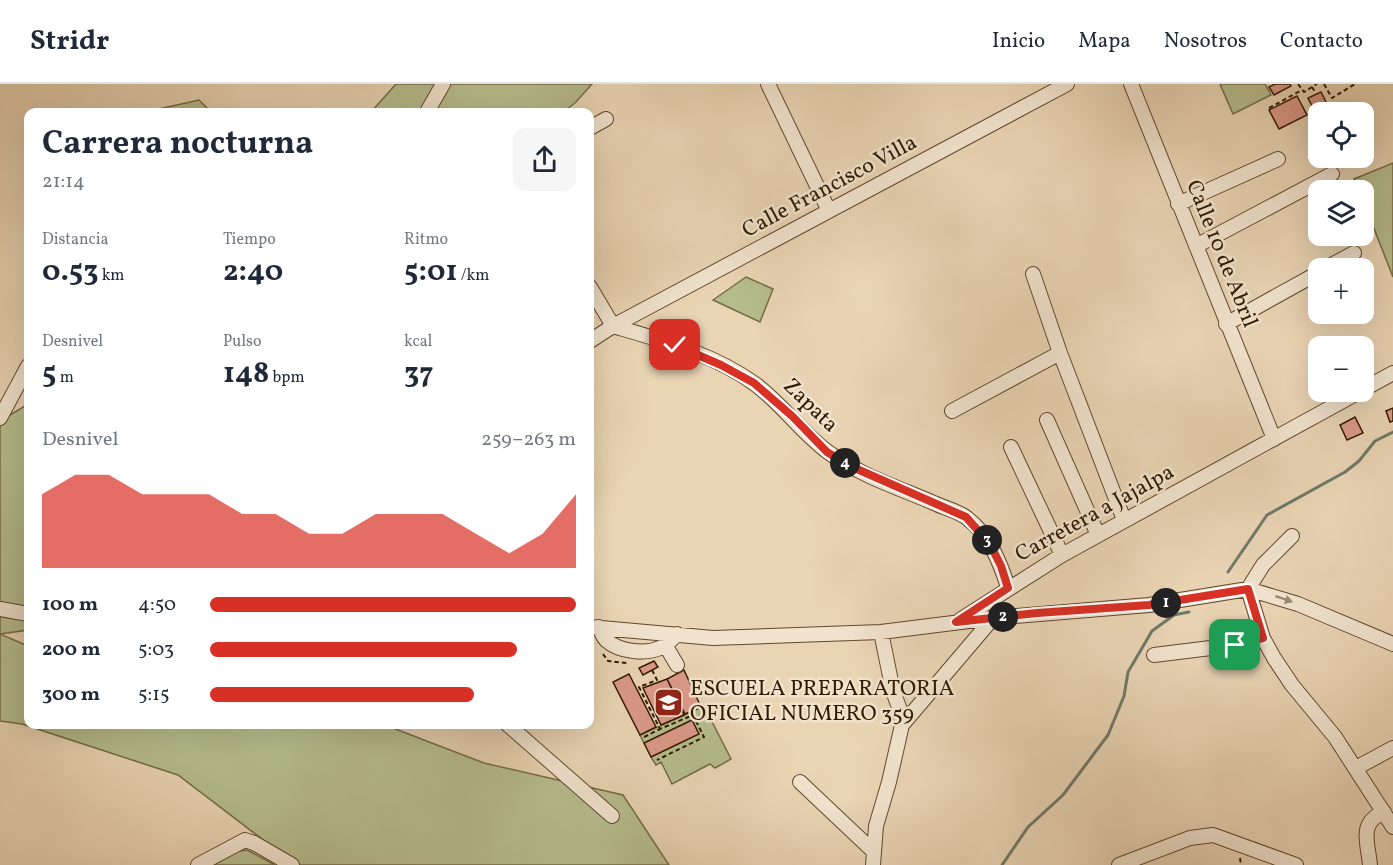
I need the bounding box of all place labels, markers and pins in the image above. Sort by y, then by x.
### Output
pin [649,319,700,370]
pin: 4 [830,448,860,478]
pin: 3 [972,525,1002,555]
pin: 1 [1151,588,1181,618]
pin: 2 [988,602,1018,632]
pin [1209,619,1260,670]
place label: ESCUELA PREPARATORIA OFICIAL NUMERO 359 [690,674,954,730]
school or university icon: ESCUELA PREPARATORIA OFICIAL NUMERO 359 [653,686,685,718]

